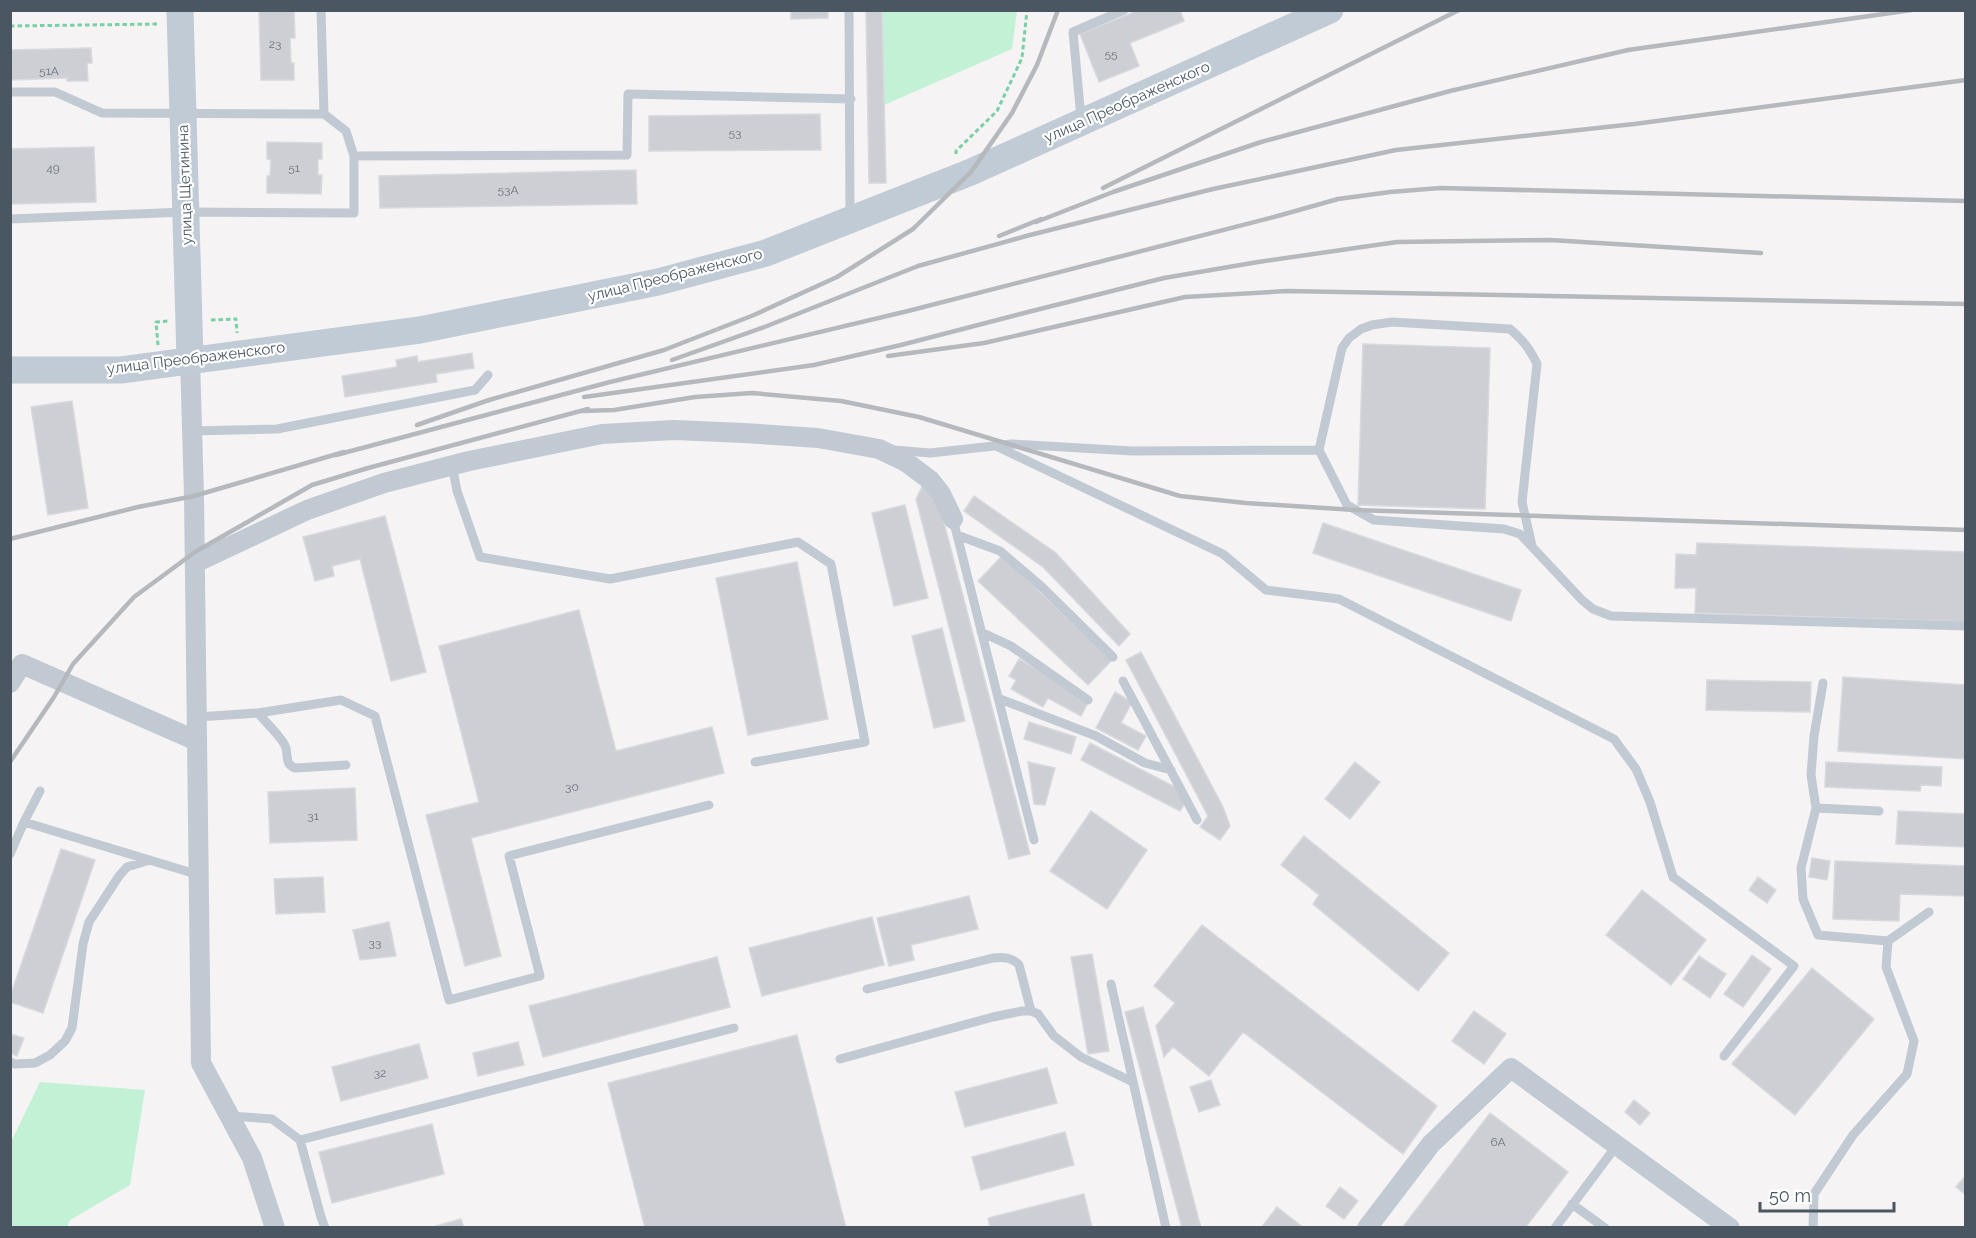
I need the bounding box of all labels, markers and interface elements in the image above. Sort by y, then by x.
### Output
house number: 23 [269,37,281,51]
house number: 55 [1104,47,1118,61]
street label: улица Преображенского [1041,57,1213,147]
house number: 51А [39,64,59,78]
street label: улица Щетинина [174,124,196,246]
house number: 53 [729,126,741,140]
house number: 49 [46,161,60,175]
house number: 51 [288,161,300,175]
house number: 53А [497,183,519,197]
street label: улица Преображенского [586,245,764,305]
street label: улица Преображенского [106,338,286,378]
house number: 30 [565,780,579,794]
house number: 31 [307,809,319,823]
house number: 33 [369,936,381,950]
house number: 32 [374,1066,386,1080]
house number: 6А [1490,1135,1506,1149]
scale bar [1760,1175,1894,1213]
text: 50 m [1769,1185,1811,1206]

